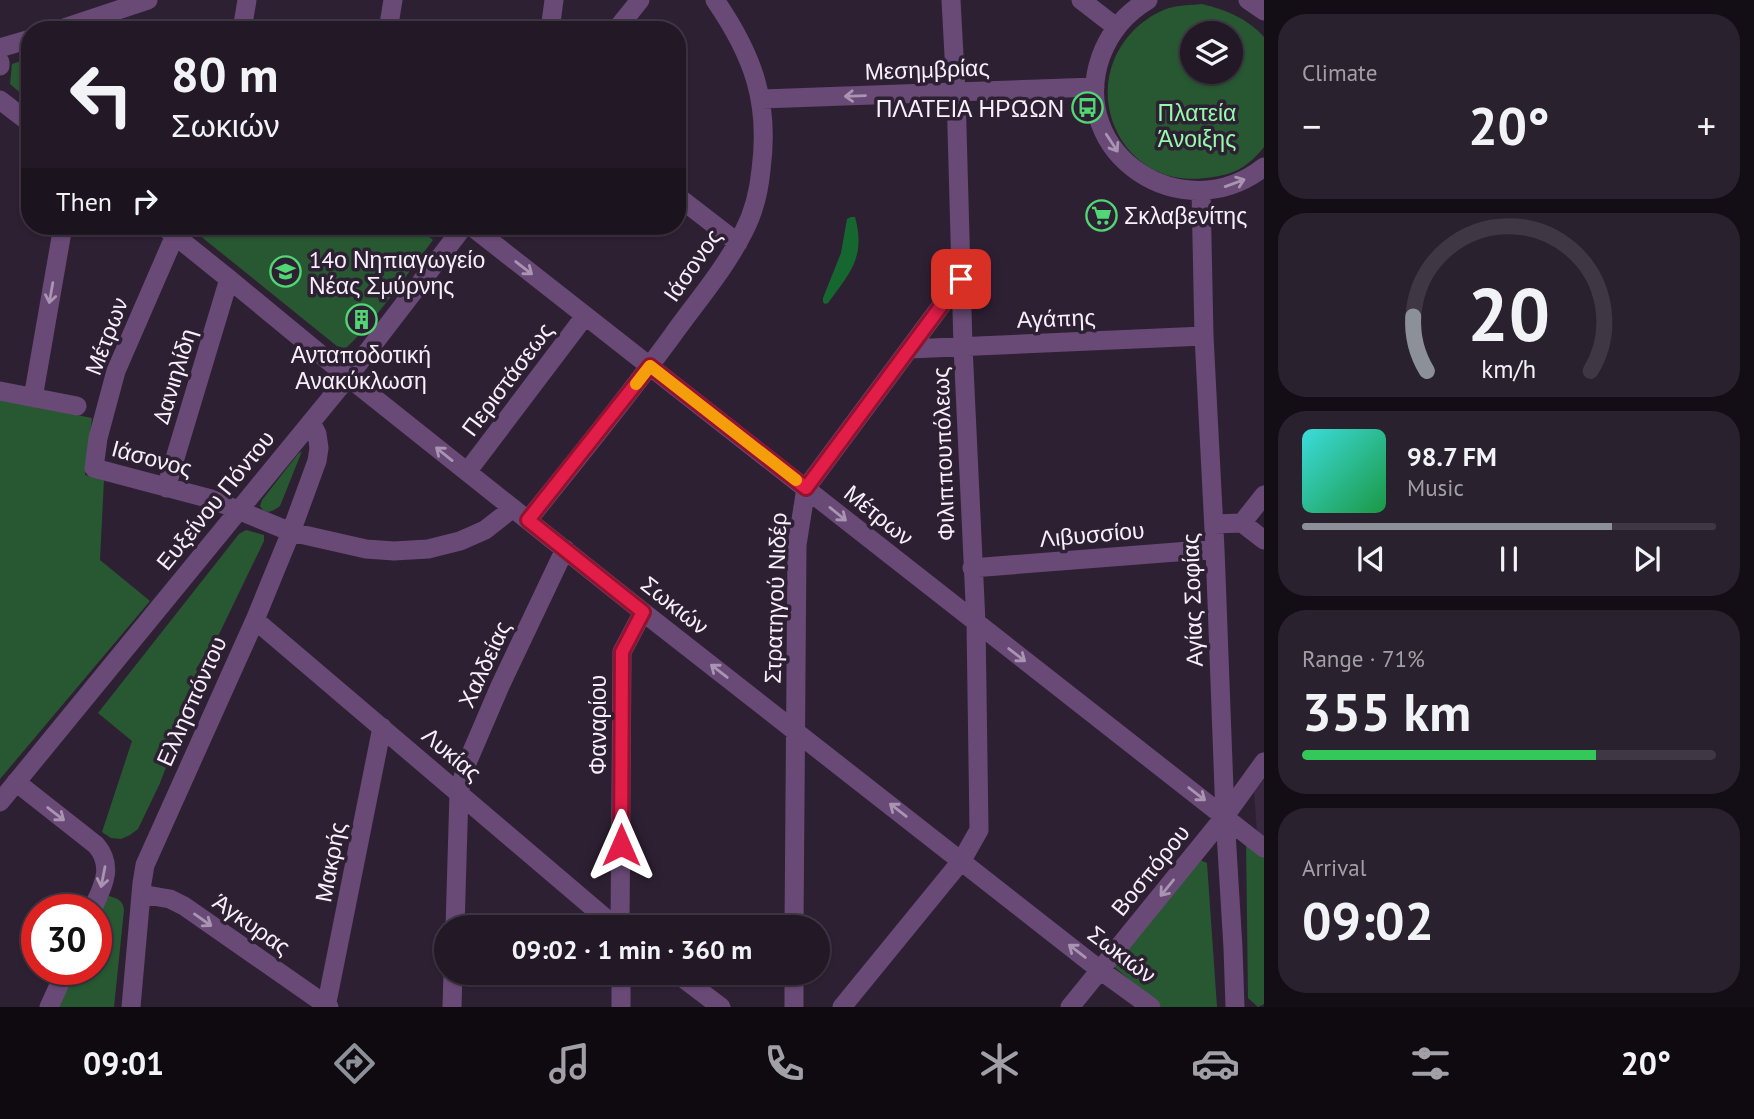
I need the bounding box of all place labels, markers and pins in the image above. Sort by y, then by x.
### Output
bus stop icon: ΠΛΑΤΕΙΑ ΗΡΏΩΝ [1070,91,1104,125]
place label: ΠΛΑΤΕΙΑ ΗΡΏΩΝ [876,94,1064,123]
supermarket icon: Σκλαβενίτης [1084,198,1118,232]
place label: Σκλαβενίτης [1124,201,1247,230]
place label: 14ο Νηπιαγωγείο Νέας Σμύρνης [309,245,485,300]
pin [931,249,991,309]
school or university icon: 14ο Νηπιαγωγείο Νέας Σμύρνης [269,255,303,289]
building icon: Ανταποδοτική Ανακύκλωση [344,303,378,337]
place label: Ανταποδοτική Ανακύκλωση [291,340,431,395]

